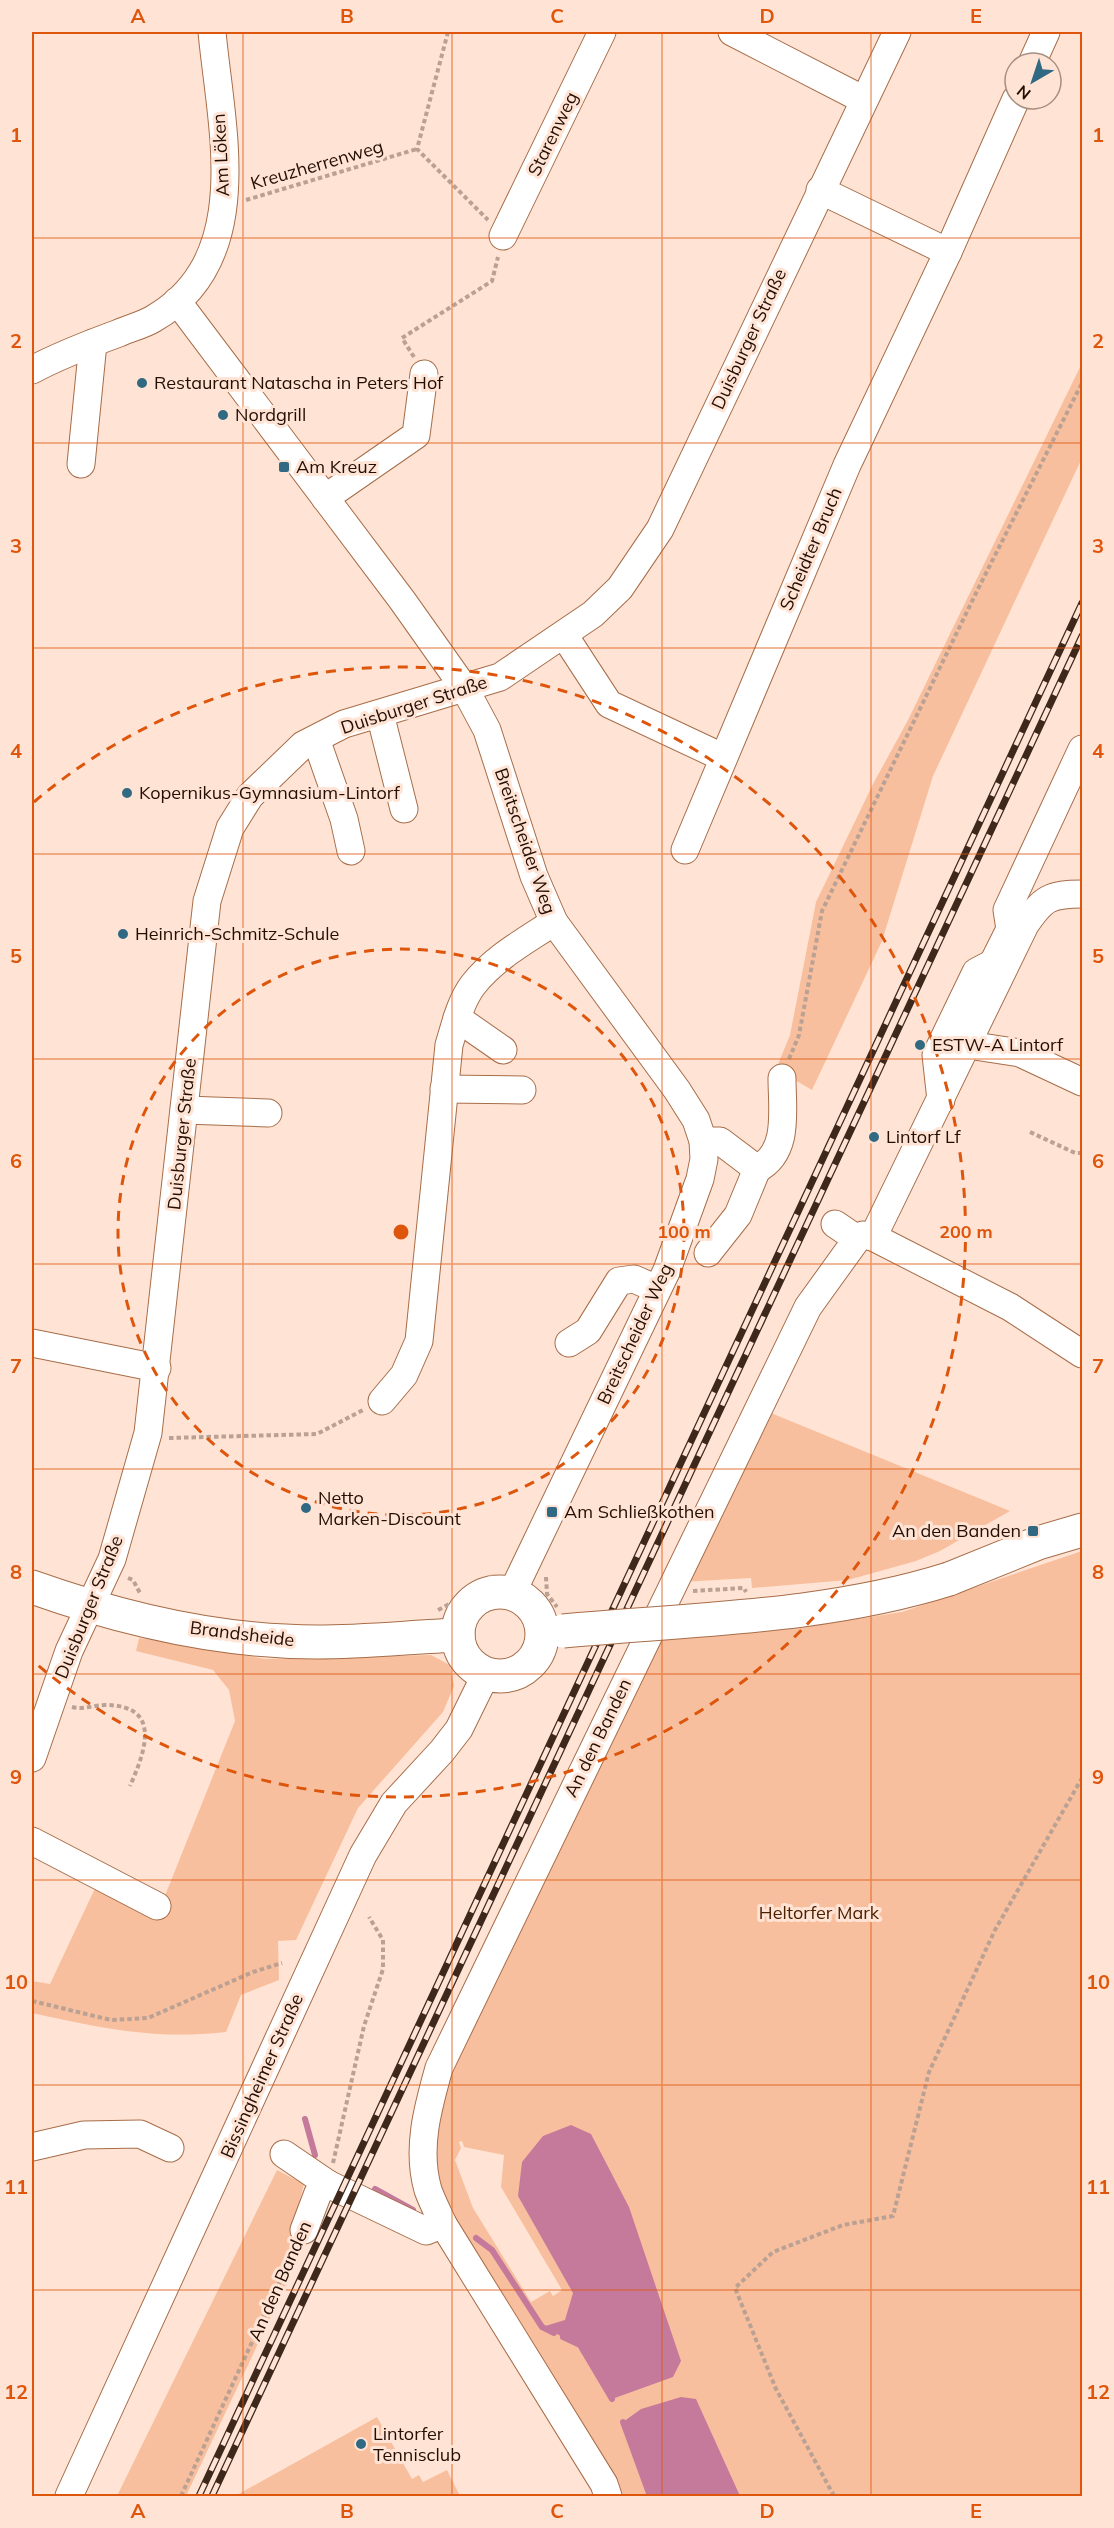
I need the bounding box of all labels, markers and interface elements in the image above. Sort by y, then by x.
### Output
text: A [131,3,146,28]
text: B [340,3,354,28]
text: C [550,3,564,28]
text: D [759,3,775,28]
text: E [970,3,982,28]
north arrow [1003,51,1063,111]
text: N [1013,81,1035,104]
street label: Starenweg [522,88,583,180]
street label: Am Löken [207,113,234,197]
text: 1 [10,122,22,147]
text: 1 [1092,122,1104,147]
street label: Kreuzherrenweg [248,135,386,194]
street label: Duisburger Straße [706,265,791,413]
text: 2 [10,328,22,353]
text: 2 [1092,328,1104,353]
place label: Restaurant Natascha in Peters Hof [154,371,444,394]
marker: Restaurant Natascha in Peters Hof [135,376,149,390]
place label: Nordgrill [235,403,306,426]
marker: Nordgrill [216,408,230,422]
place label: Am Kreuz [296,455,377,478]
marker: Am Kreuz [277,460,291,474]
street label: Scheidter Bruch [774,484,847,614]
text: 3 [10,533,22,558]
text: 3 [1092,533,1104,558]
street label: Duisburger Straße [338,670,490,739]
text: 4 [10,738,22,763]
text: 4 [1092,738,1104,763]
street label: Breitscheider Weg [490,765,561,917]
place label: Kopernikus-Gymnasium-Lintorf [139,781,401,804]
marker: Kopernikus-Gymnasium-Lintorf [120,786,134,800]
place label: Heinrich-Schmitz-Schule [135,922,339,945]
marker: Heinrich-Schmitz-Schule [116,927,130,941]
text: 5 [10,943,22,968]
text: 5 [1092,943,1104,968]
place label: ESTW-A Lintorf [932,1033,1064,1056]
marker: ESTW-A Lintorf [913,1038,927,1052]
street label: Duisburger Straße [162,1057,201,1211]
place label: Lintorf Lf [886,1125,962,1148]
marker: Lintorf Lf [867,1130,881,1144]
text: 6 [10,1148,22,1173]
text: 6 [1092,1148,1104,1173]
text: 100 m [657,1220,711,1243]
text: 200 m [939,1220,993,1243]
centre of rings [391,1222,411,1242]
street label: Breitscheider Weg [592,1260,677,1408]
text: 7 [10,1353,22,1378]
text: 7 [1092,1353,1104,1378]
place label: Netto Marken-Discount [318,1486,461,1530]
place label: Am Schließkothen [564,1500,715,1523]
marker: Netto Marken-Discount [299,1501,313,1515]
marker: Am Schließkothen [545,1505,559,1519]
place label: An den Banden [892,1519,1021,1542]
marker: An den Banden [1026,1524,1040,1538]
street label: Duisburger Straße [49,1532,128,1682]
text: 8 [10,1559,22,1584]
text: 8 [1092,1559,1104,1584]
street label: Brandsheide [189,1616,296,1651]
street label: An den Banden [559,1675,636,1801]
text: 9 [10,1764,22,1789]
text: 9 [1092,1764,1104,1789]
park label: Heltorfer Mark [759,1901,880,1924]
text: 10 [4,1969,28,1994]
text: 10 [1086,1969,1110,1994]
street label: Bissingheimer Straße [215,1990,308,2162]
text: 11 [4,2174,28,2199]
text: 11 [1086,2174,1110,2199]
street label: An den Banden [243,2217,316,2344]
text: 12 [4,2379,28,2404]
text: 12 [1086,2379,1110,2404]
place label: Lintorfer Tennisclub [373,2422,461,2466]
marker: Lintorfer Tennisclub [354,2437,368,2451]
text: A [131,2498,146,2523]
text: B [340,2498,354,2523]
text: C [550,2498,564,2523]
text: D [759,2498,775,2523]
text: E [970,2498,982,2523]

